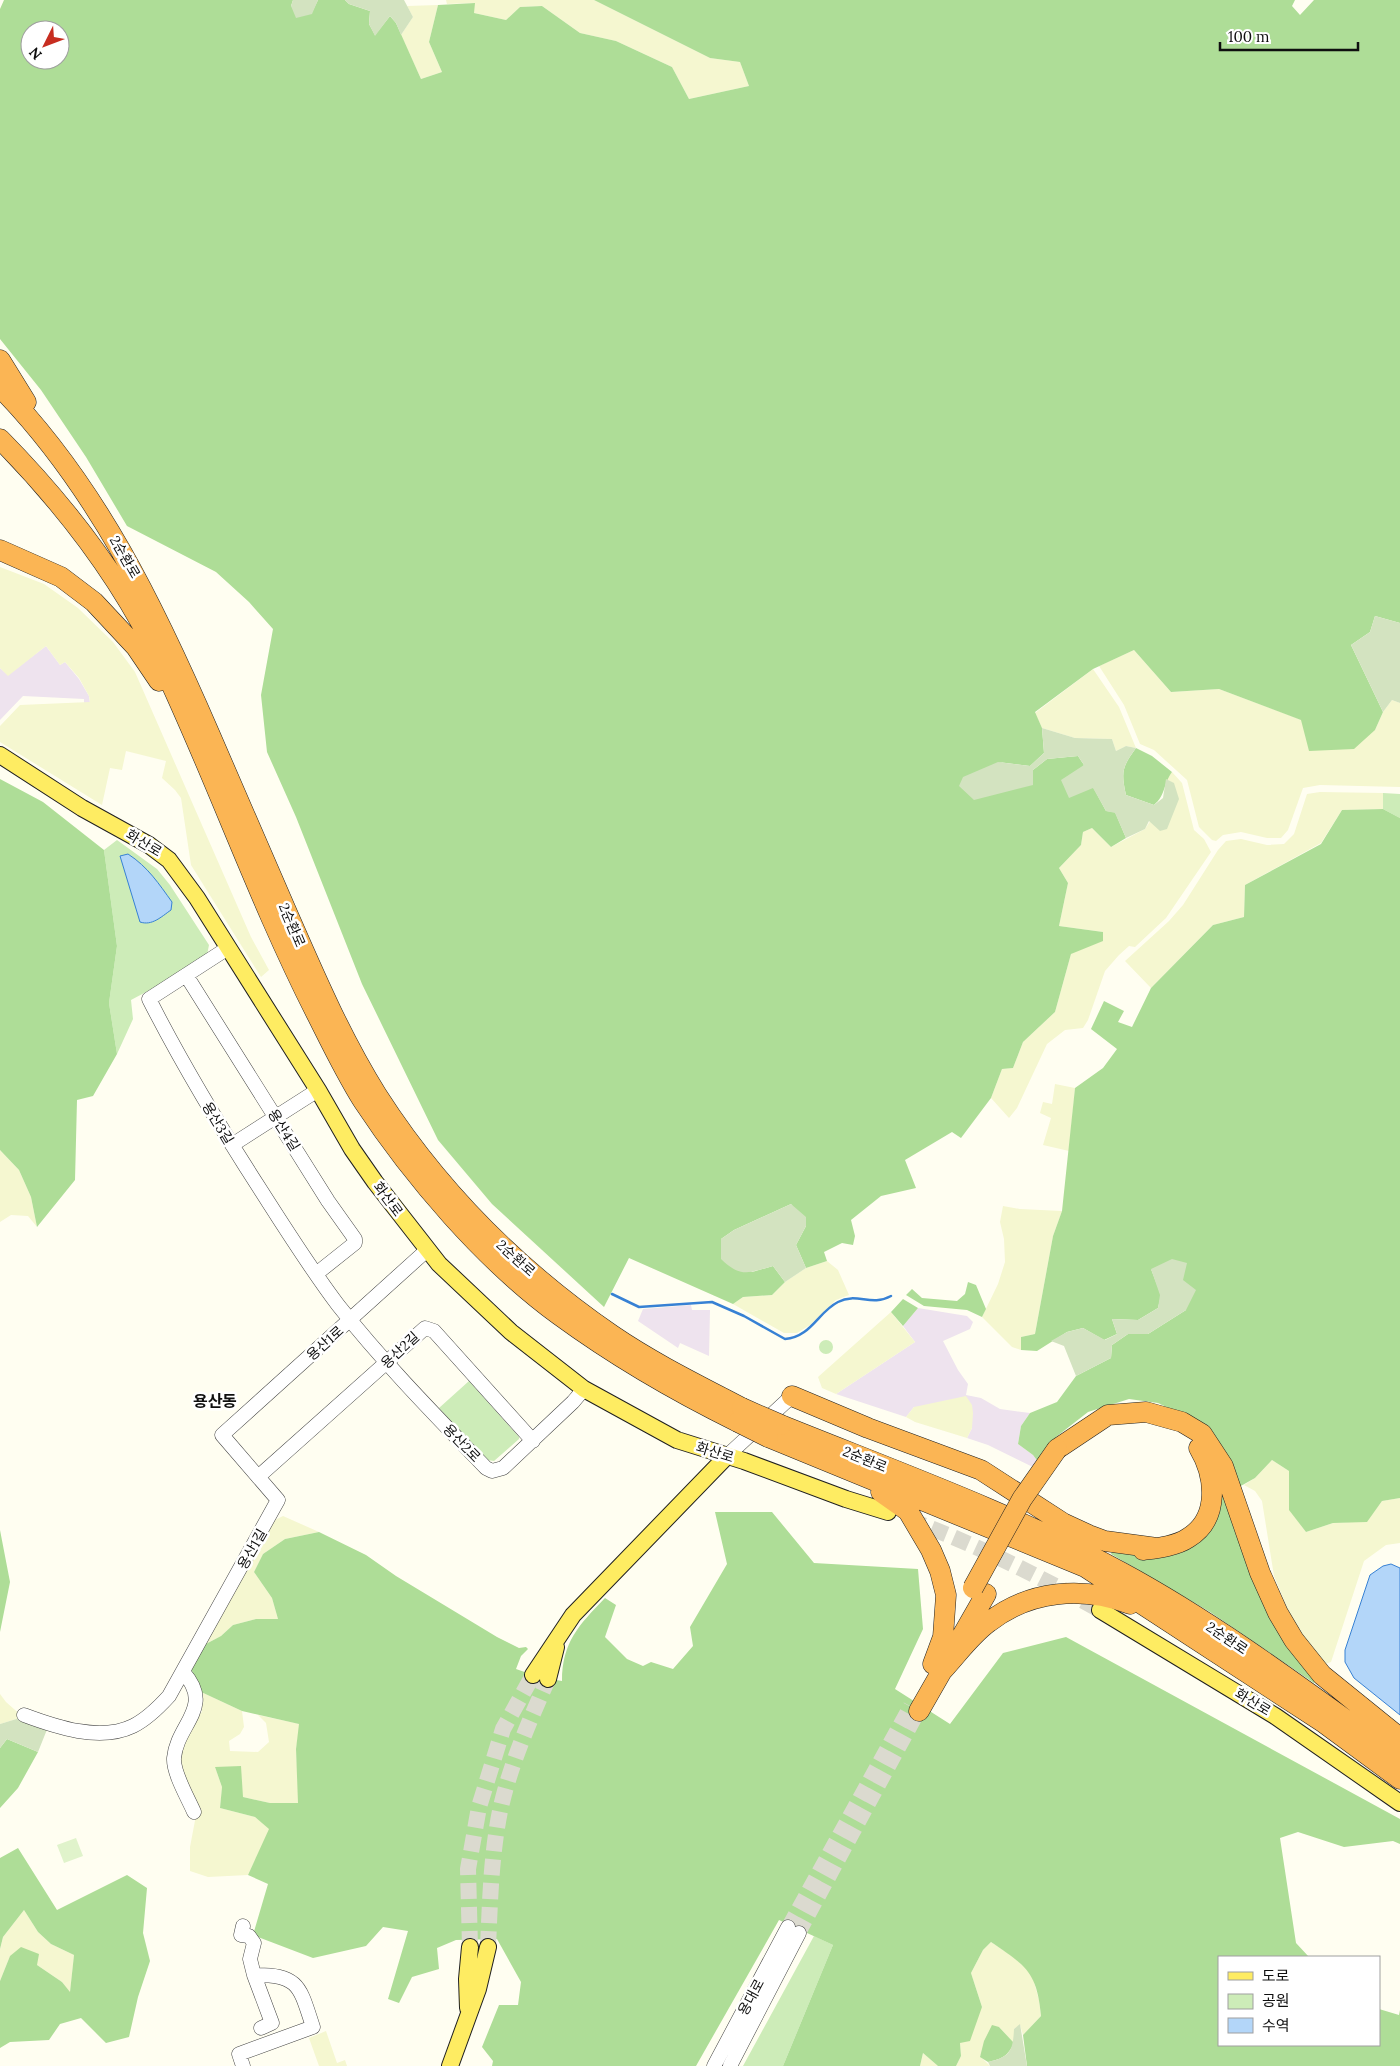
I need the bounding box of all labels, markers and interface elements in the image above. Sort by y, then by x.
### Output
north arrow [20,20,70,70]
scale bar [1220,20,1358,52]
text: 100 m [1228,27,1269,46]
text: N [25,44,46,64]
street label: 2순환로 [106,533,144,582]
street label: 화산로 [123,825,165,861]
street label: 2순환로 [275,900,309,950]
street label: 용산3길 [198,1098,238,1148]
street label: 용산4길 [264,1106,304,1154]
street label: 화산로 [369,1178,407,1220]
street label: 2순환로 [493,1236,539,1280]
street label: 용산1로 [303,1322,347,1364]
street label: 용산2길 [377,1328,423,1372]
district label: 용산동 [193,1391,237,1411]
street label: 용산2로 [439,1420,485,1466]
street label: 화산로 [694,1438,736,1466]
street label: 2순환로 [840,1442,890,1476]
street label: 용산1길 [233,1526,271,1572]
street label: 2순환로 [1203,1618,1251,1658]
street label: 화산로 [1232,1684,1274,1720]
legend [1218,1956,1380,2046]
text: 도로 [1262,1966,1290,1985]
street label: 용대로 [734,1976,768,2018]
text: 공원 [1262,1991,1290,2010]
text: 수역 [1262,2016,1290,2035]

